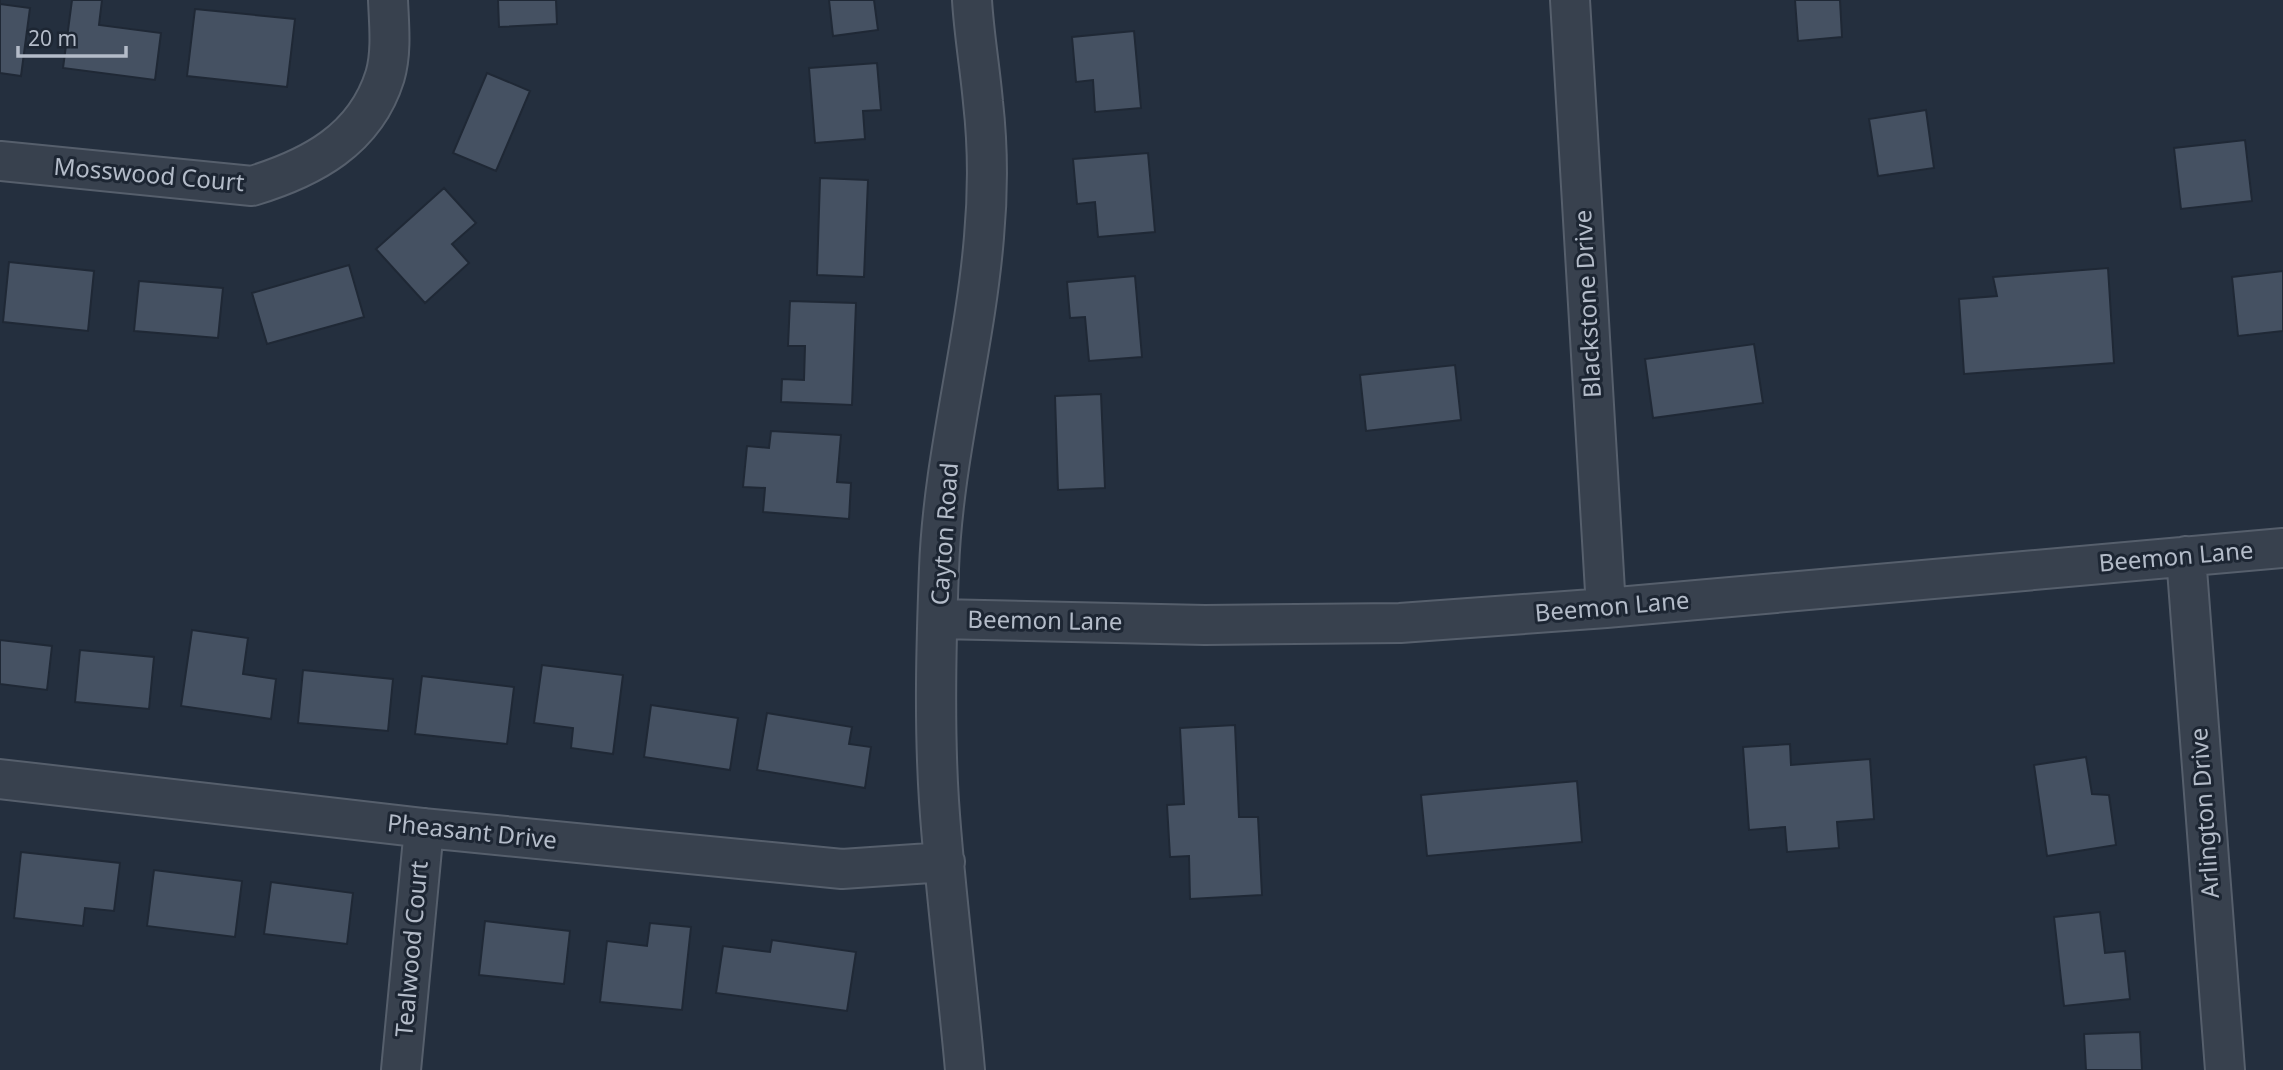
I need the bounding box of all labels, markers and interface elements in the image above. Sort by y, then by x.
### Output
scale bar [18,14,126,58]
text: 20 m [28,24,77,52]
street label: Mosswood Court [52,149,246,198]
street label: Blackstone Drive [1565,209,1608,399]
street label: Cayton Road [922,462,965,606]
street label: Beemon Lane [2097,532,2255,579]
street label: Beemon Lane [1533,582,1691,629]
street label: Beemon Lane [967,602,1123,637]
street label: Arlington Drive [2181,727,2226,899]
street label: Pheasant Drive [386,805,559,856]
street label: Tealwood Court [386,859,435,1038]

